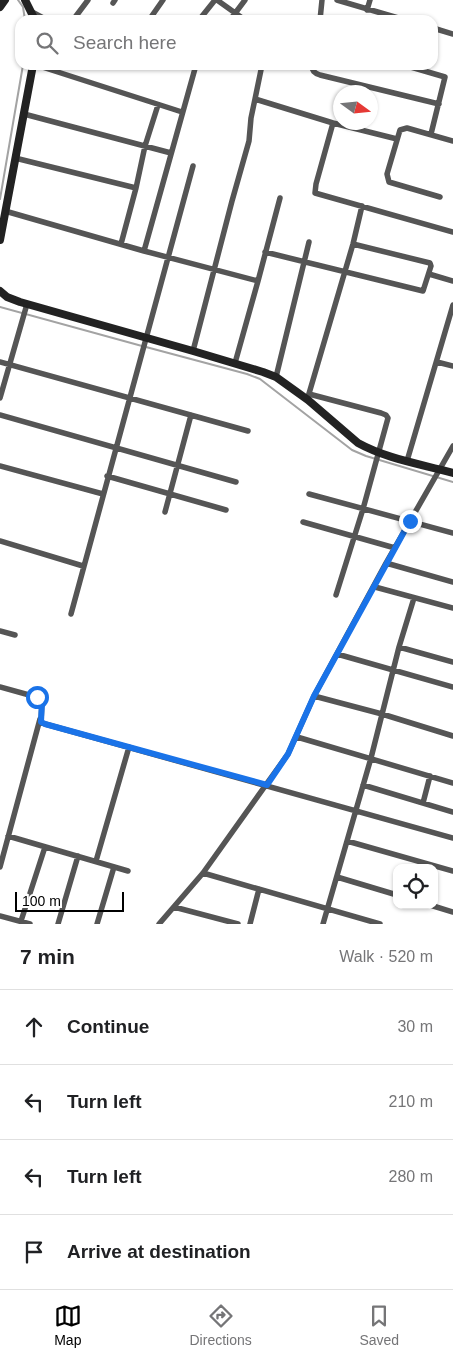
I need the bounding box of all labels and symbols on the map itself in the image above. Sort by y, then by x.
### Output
north arrow [333,85,378,130]
route end [399,510,422,533]
route start [26,686,49,709]
scale bar [15,889,124,912]

